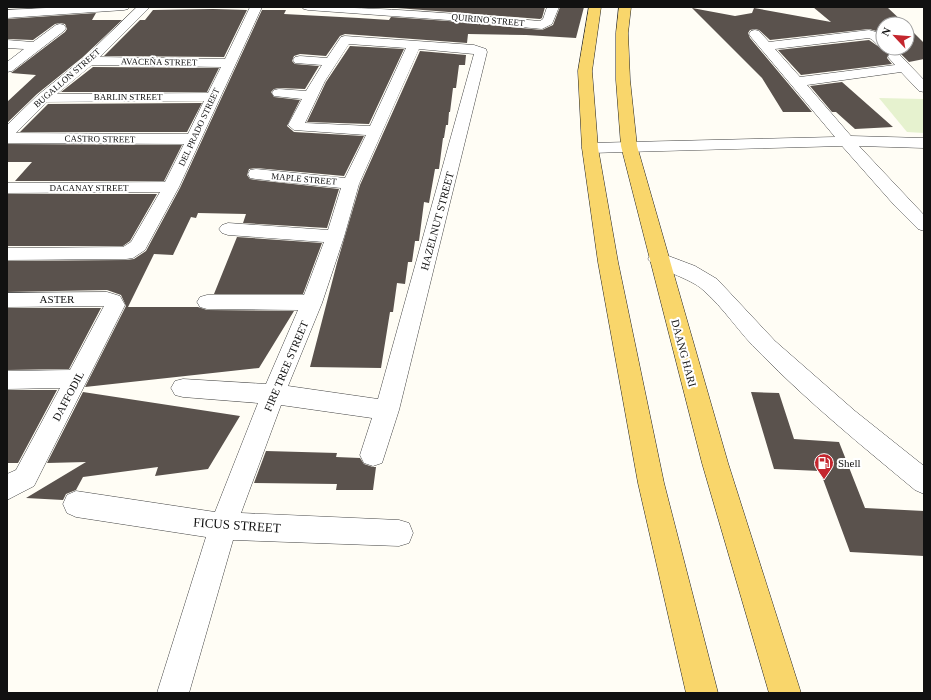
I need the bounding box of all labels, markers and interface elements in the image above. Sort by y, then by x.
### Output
street label: QUIRINO STREET [451,12,525,28]
north arrow [875,16,915,56]
text: N [879,25,893,38]
street label: BUGALLON STREET [32,46,103,110]
street label: AVACEÑA STREET [121,56,198,68]
street label: DEL PRADO STREET [176,86,222,168]
street label: BARLIN STREET [94,92,163,102]
street label: CASTRO STREET [65,133,136,145]
street label: HAZELNUT STREET [418,170,456,272]
street label: MAPLE STREET [271,171,338,187]
street label: DACANAY STREET [49,183,129,193]
street label: ASTER [40,293,75,305]
street label: DAANG HARI [669,318,699,388]
street label: FIRE TREE STREET [262,319,311,413]
street label: DAFFODIL [50,369,86,423]
fuel station icon: Shell [813,452,835,480]
place label: Shell [838,457,861,469]
street label: FICUS STREET [193,514,281,536]

